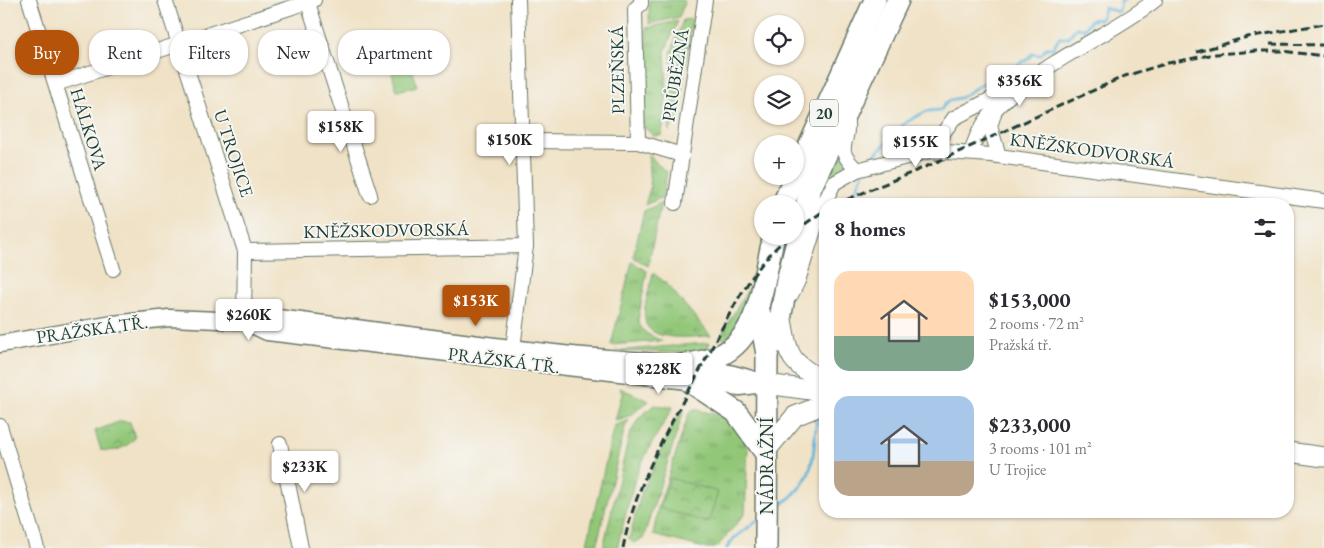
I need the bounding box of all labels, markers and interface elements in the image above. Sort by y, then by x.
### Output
map controls [754,15,804,245]
button: locate [754,15,804,65]
street label: PLZEŇSKÁ [605,25,629,115]
street label: PRŮBĚŽNÁ [656,26,694,123]
chip: Buy [15,30,79,75]
chip: Rent [89,30,160,75]
chip: Filters [170,30,248,75]
chip: New [258,30,328,75]
chip: Apartment [338,30,450,75]
pin: $356K [985,64,1055,107]
text: $356K [998,70,1042,91]
button: layers [754,75,804,125]
street label: HÁLKOVA [66,85,113,174]
road number: 20 [810,100,838,126]
street label: U TROJICE [209,106,259,200]
pin: $158K [306,110,376,153]
text: $158K [319,116,363,137]
pin: $150K [475,124,545,166]
pin: $155K [881,126,951,168]
street label: KNĚŽSKODVORSKÁ [1008,127,1176,173]
text: $150K [488,129,532,150]
text: $155K [894,131,938,152]
button: + [754,135,804,185]
button: − [754,195,804,245]
icon: filters [1251,214,1279,242]
text: 8 homes [834,215,906,242]
street label: KNĚŽSKODVORSKÁ [303,217,470,243]
pin: $153K [441,284,511,327]
text: $153,000 [989,286,1071,313]
text: $153K [454,290,498,311]
icon: home [874,291,934,351]
pin: $260K [214,298,284,341]
text: $260K [227,304,271,325]
street label: PRAŽSKÁ TŘ. [35,310,149,348]
text: 2 rooms · 72 m² [989,313,1084,334]
text: Pražská tř. [989,334,1052,355]
street label: PRAŽSKÁ TŘ. [447,342,561,378]
pin: $228K [624,352,694,395]
text: $228K [637,358,681,379]
text: $233,000 [989,411,1071,438]
icon: home [874,416,934,476]
street label: NÁDRAŽNÍ [755,417,778,515]
text: 3 rooms · 101 m² [989,438,1092,459]
pin: $233K [270,450,340,493]
text: $233K [283,456,327,477]
text: U Trojice [989,459,1046,480]

